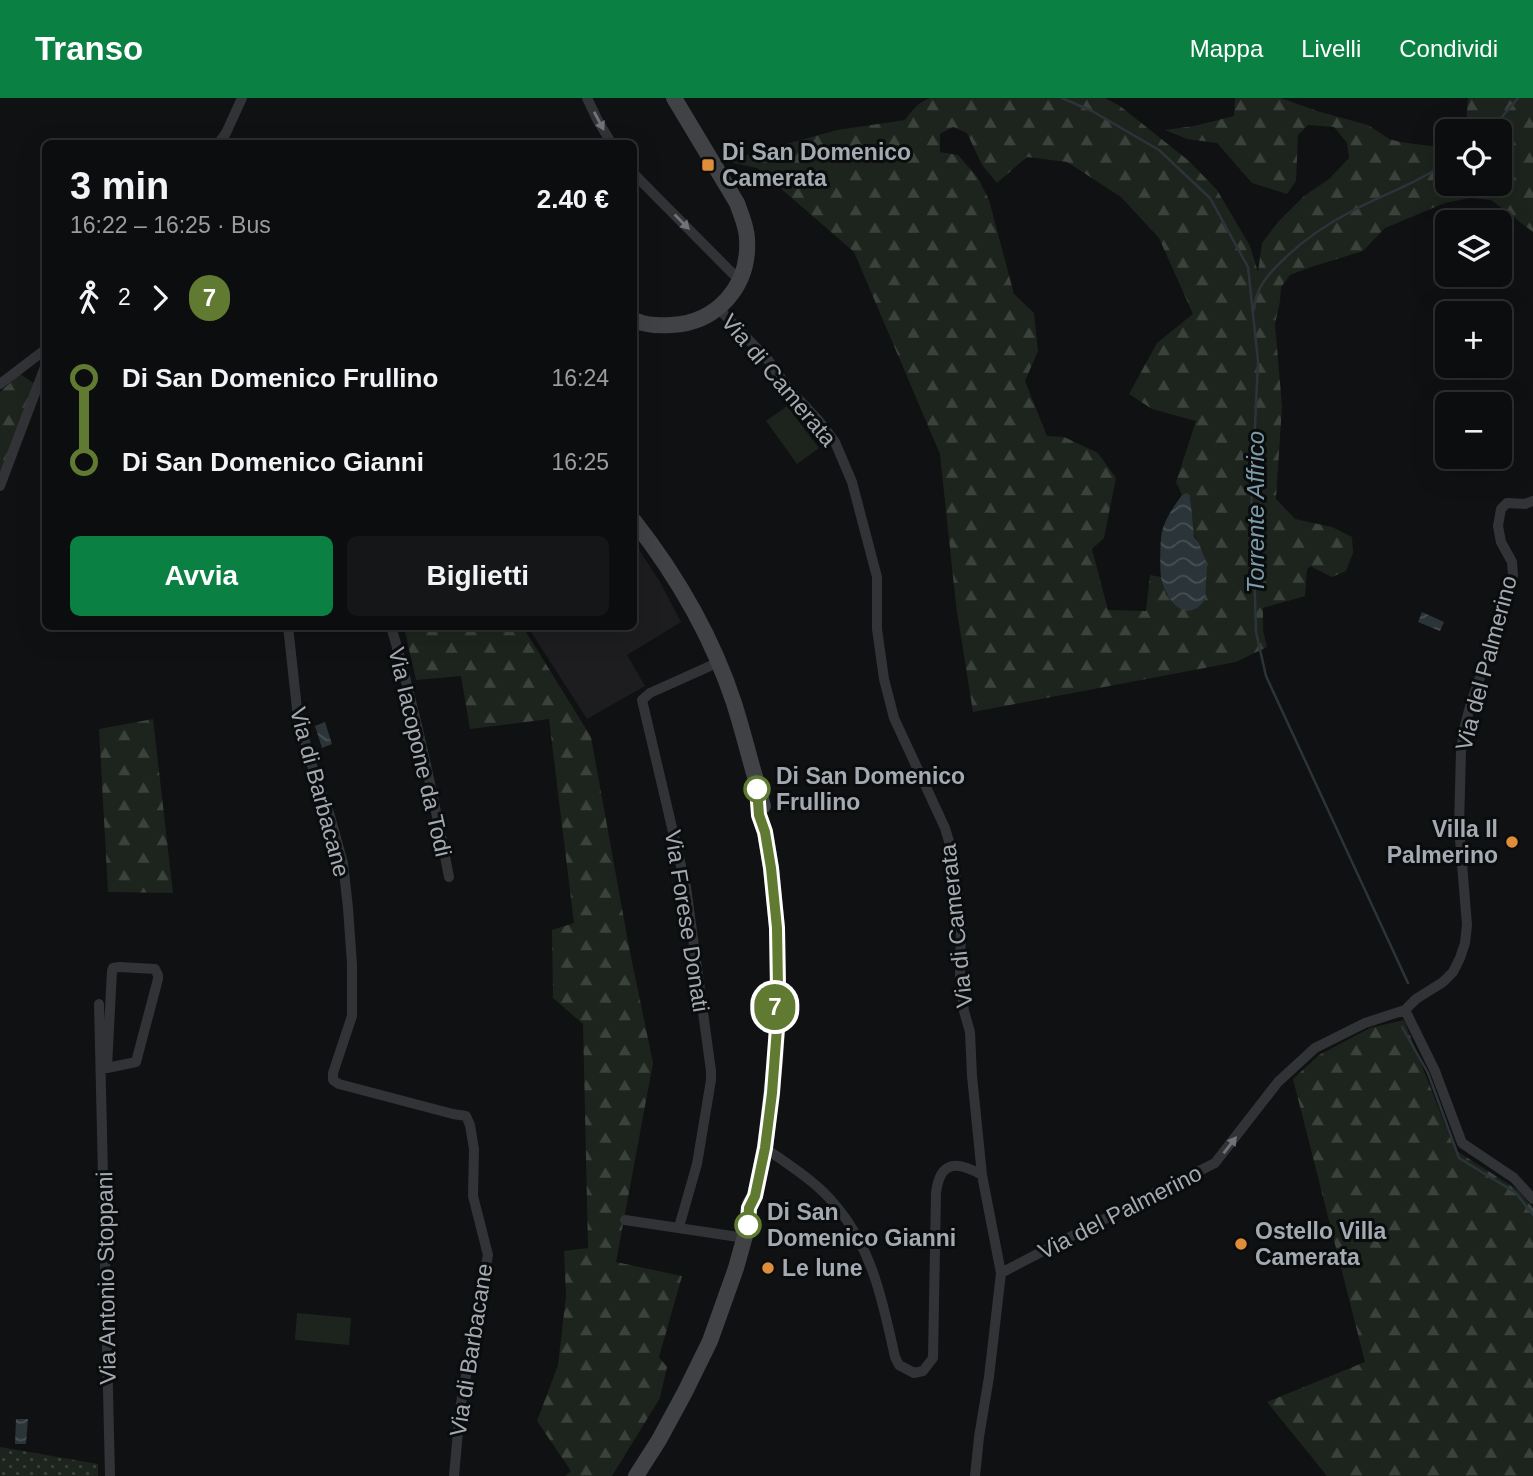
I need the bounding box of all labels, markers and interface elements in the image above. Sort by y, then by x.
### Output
text: Transo [35,30,143,67]
text: Mappa [1190,35,1263,62]
text: Livelli [1301,35,1361,62]
text: Condividi [1399,35,1498,62]
one-way arrow [593,111,604,131]
map controls [1435,119,1512,469]
button: locate [1435,119,1512,196]
place label: Di San Domenico Camerata [722,139,911,191]
marker: Di San Domenico Camerata [700,157,716,173]
text: 3 min [70,165,169,207]
text: 2.40 € [537,184,609,214]
button: layers [1435,210,1512,287]
text: 16:22 – 16:25 · Bus [70,212,271,238]
one-way arrow [673,214,690,231]
icon: walk [70,279,108,317]
icon: forward [141,279,179,317]
text: 2 [118,284,131,310]
text: 7 [203,284,216,311]
button: + [1435,301,1512,378]
street label: Via di Camerata [716,309,842,452]
text: Di San Domenico Frullino [122,363,438,393]
text: 16:24 [551,365,609,391]
button: − [1435,392,1512,469]
water label: Torrente Affrico [1242,431,1269,593]
text: Di San Domenico Gianni [122,447,424,477]
text: 16:25 [551,449,609,475]
button: Avvia [70,536,333,616]
button: Biglietti [347,536,609,616]
street label: Via del Palmerino [1450,573,1522,753]
street label: Via Iacopone da Todi [383,645,457,859]
street label: Via di Barbacane [285,704,355,880]
place label: Di San Domenico Frullino [776,763,965,815]
marker: Di San Domenico Frullino [744,776,770,802]
place label: Villa Il Palmerino [1387,816,1498,868]
street label: Via Forese Donati [660,828,714,1014]
marker: Villa Il Palmerino [1504,834,1520,850]
street label: Via di Camerata [934,843,978,1009]
line badge: 7 [752,984,798,1030]
text: 7 [768,993,782,1020]
one-way arrow [1222,1136,1237,1154]
street label: Via del Palmerino [1034,1160,1206,1264]
street label: Via Antonio Stoppani [91,1171,121,1385]
place label: Di San Domenico Gianni [767,1199,956,1251]
marker: Di San Domenico Gianni [735,1212,761,1238]
place label: Ostello Villa Camerata [1255,1218,1386,1270]
marker: Ostello Villa Camerata [1233,1236,1249,1252]
place label: Le lune [782,1255,863,1281]
marker: Le lune [760,1260,776,1276]
street label: Via di Barbacane [444,1262,498,1438]

